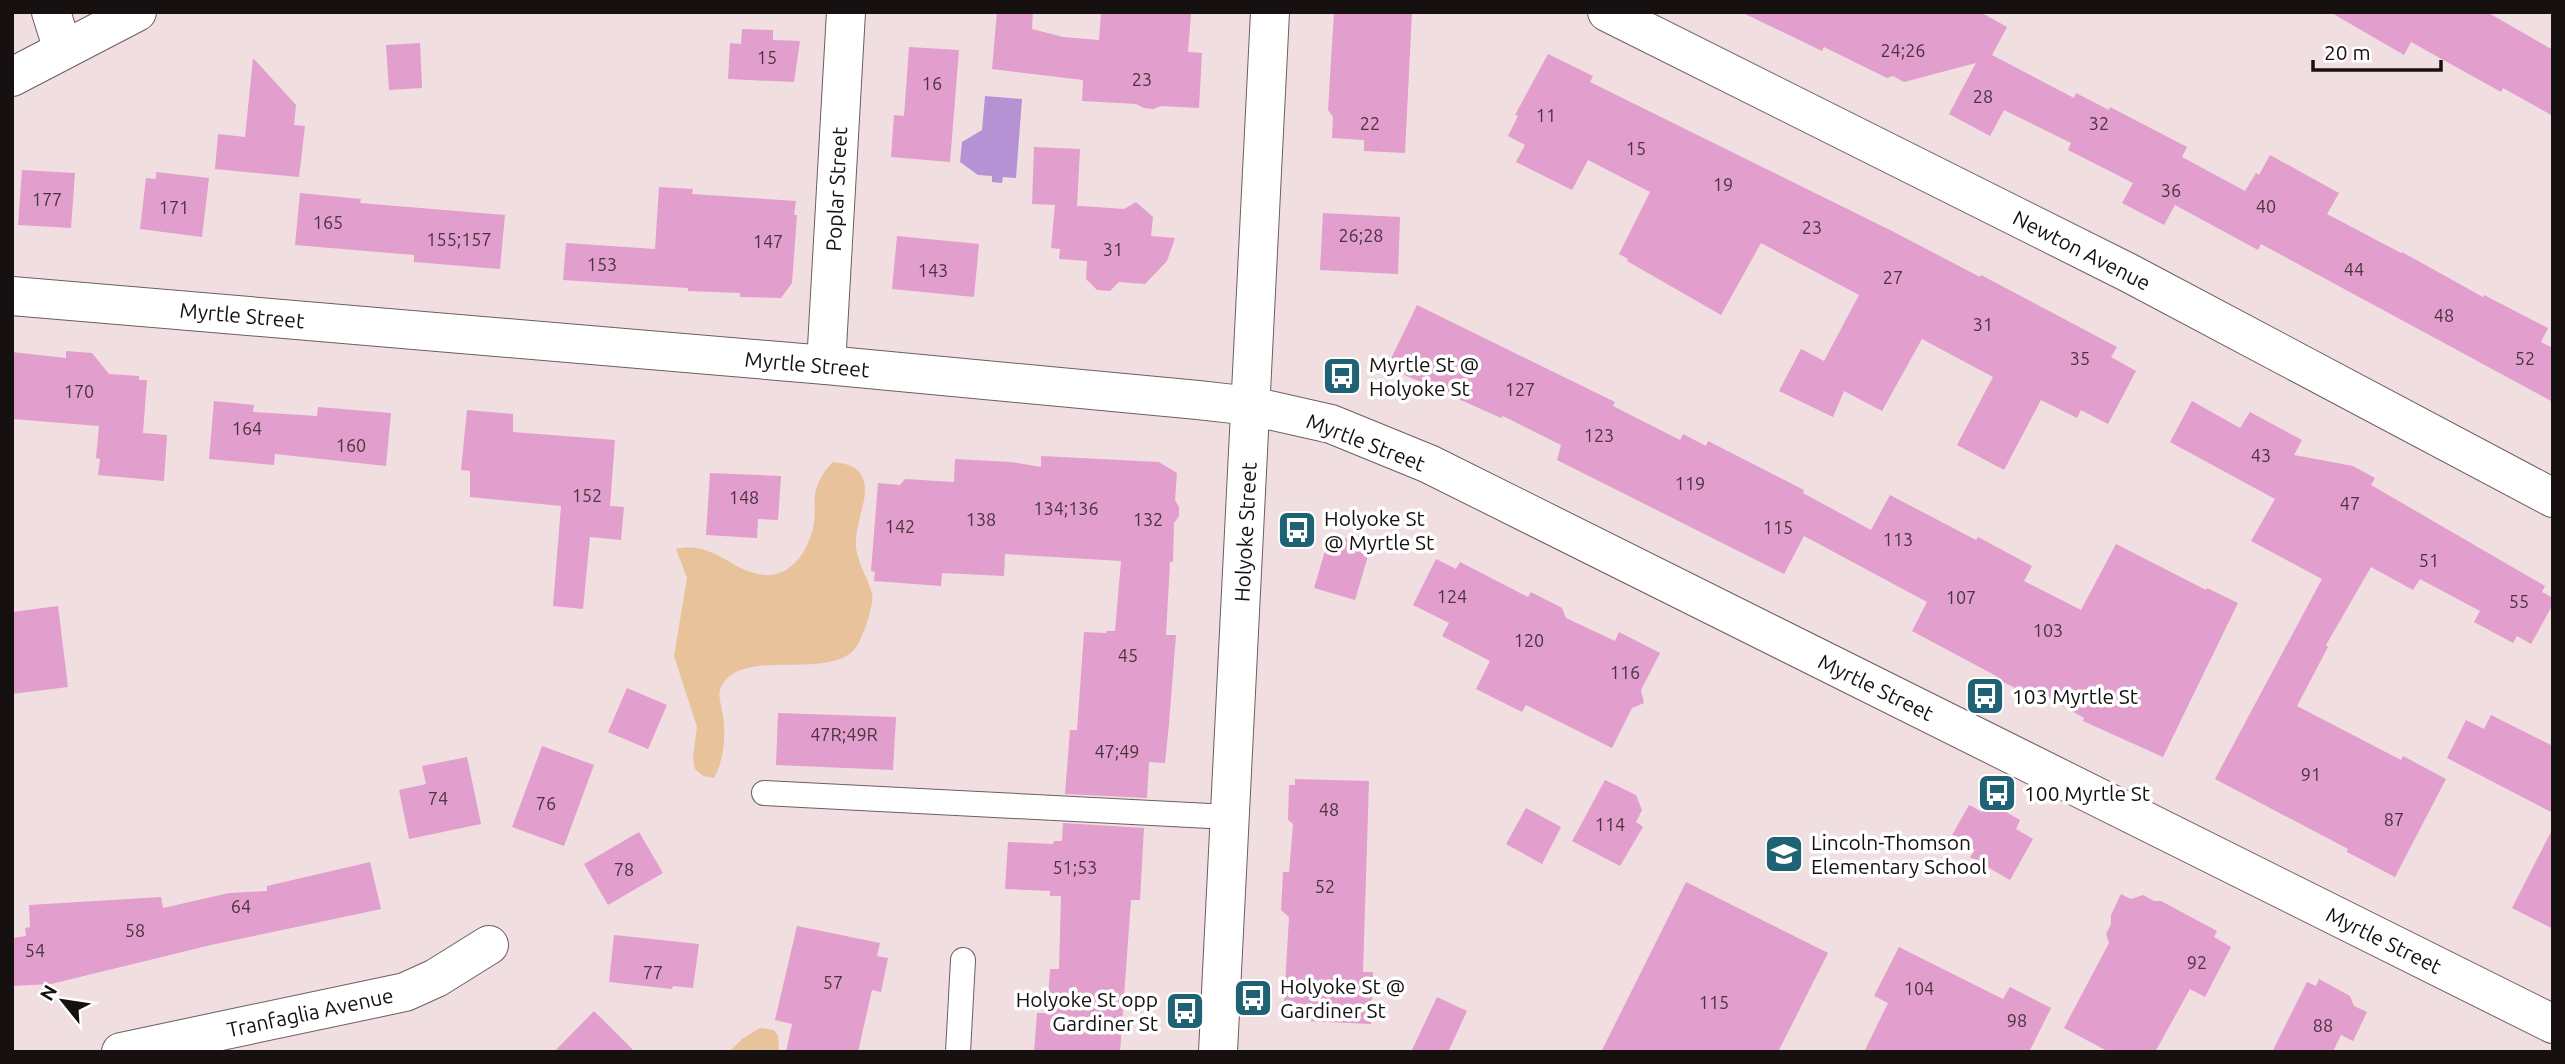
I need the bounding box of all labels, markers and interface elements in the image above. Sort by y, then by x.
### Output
scale bar [2313,28,2441,72]
house number: 24;26 [1880,40,1926,60]
text: 20 m [2324,40,2371,64]
house number: 15 [757,47,777,67]
house number: 23 [1132,69,1152,89]
house number: 16 [922,73,942,93]
house number: 28 [1973,86,1993,106]
house number: 11 [1536,105,1556,125]
house number: 22 [1360,113,1380,133]
house number: 32 [2089,113,2109,133]
street label: Poplar Street [821,126,851,252]
house number: 15 [1626,138,1646,158]
house number: 19 [1713,174,1733,194]
house number: 36 [2161,180,2181,200]
house number: 177 [32,189,62,209]
house number: 40 [2256,196,2276,216]
house number: 171 [159,197,189,217]
street label: Newton Avenue [2009,205,2155,295]
house number: 165 [313,212,343,232]
house number: 23 [1802,217,1822,237]
house number: 26;28 [1338,225,1384,245]
house number: 155;157 [426,229,492,249]
house number: 147 [753,231,783,251]
house number: 31 [1103,239,1123,259]
house number: 153 [587,254,617,274]
house number: 44 [2344,259,2364,279]
house number: 143 [918,260,948,280]
house number: 27 [1883,267,1903,287]
street label: Myrtle Street [179,298,305,332]
house number: 48 [2434,305,2454,325]
house number: 31 [1973,314,1993,334]
street label: Myrtle Street [744,347,870,381]
house number: 35 [2070,348,2090,368]
house number: 52 [2515,348,2535,368]
place label: Myrtle St @ Holyoke St [1369,352,1479,400]
bus stop icon: Myrtle St @ Holyoke St [1321,355,1363,397]
house number: 127 [1505,379,1535,399]
house number: 170 [64,381,94,401]
street label: Myrtle Street [1303,408,1429,476]
house number: 164 [232,418,262,438]
house number: 123 [1584,425,1614,445]
house number: 160 [336,435,366,455]
house number: 43 [2251,445,2271,465]
street label: Holyoke Street [1229,461,1261,603]
house number: 119 [1675,473,1705,493]
house number: 152 [572,485,602,505]
house number: 148 [729,487,759,507]
house number: 47 [2340,493,2360,513]
house number: 134;136 [1033,498,1099,518]
place label: Holyoke St @ Myrtle St [1324,506,1434,554]
house number: 138 [966,509,996,529]
house number: 132 [1133,509,1163,529]
bus stop icon: Holyoke St @ Myrtle St [1276,509,1318,551]
house number: 142 [885,516,915,536]
house number: 115 [1763,517,1793,537]
house number: 113 [1883,529,1913,549]
house number: 51 [2419,550,2439,570]
house number: 124 [1437,586,1467,606]
house number: 107 [1946,587,1976,607]
house number: 55 [2509,591,2529,611]
house number: 103 [2033,620,2063,640]
house number: 120 [1514,630,1544,650]
house number: 45 [1118,645,1138,665]
street label: Myrtle Street [1815,649,1937,725]
house number: 116 [1610,662,1640,682]
bus stop icon: 103 Myrtle St [1964,675,2006,717]
place label: 103 Myrtle St [2012,684,2138,708]
house number: 47R;49R [810,724,878,744]
house number: 47;49 [1094,741,1140,761]
house number: 91 [2301,764,2321,784]
bus stop icon: 100 Myrtle St [1976,772,2018,814]
place label: 100 Myrtle St [2024,781,2150,805]
house number: 74 [428,788,448,808]
house number: 76 [536,793,556,813]
house number: 48 [1319,799,1339,819]
house number: 87 [2384,809,2404,829]
house number: 114 [1595,814,1625,834]
place label: Lincoln-Thomson Elementary School [1811,830,1987,878]
school or university icon: Lincoln-Thomson Elementary School [1763,833,1805,875]
house number: 51;53 [1052,857,1098,877]
house number: 78 [614,859,634,879]
house number: 52 [1315,876,1335,896]
house number: 64 [231,896,251,916]
street label: Myrtle Street [2323,902,2445,978]
house number: 58 [125,920,145,940]
house number: 54 [25,940,45,960]
house number: 92 [2187,952,2207,972]
house number: 77 [643,962,663,982]
north arrow [28,966,98,1036]
house number: 57 [823,972,843,992]
place label: Holyoke St @ Gardiner St [1280,974,1405,1022]
bus stop icon: Holyoke St @ Gardiner St [1232,977,1274,1019]
house number: 104 [1904,978,1934,998]
text: N [35,981,61,1004]
street label: Tranfaglia Avenue [225,983,395,1041]
place label: Holyoke St opp Gardiner St [1016,987,1158,1035]
bus stop icon: Holyoke St opp Gardiner St [1164,990,1206,1032]
house number: 115 [1699,992,1729,1012]
house number: 98 [2007,1010,2027,1030]
house number: 88 [2313,1015,2333,1035]

